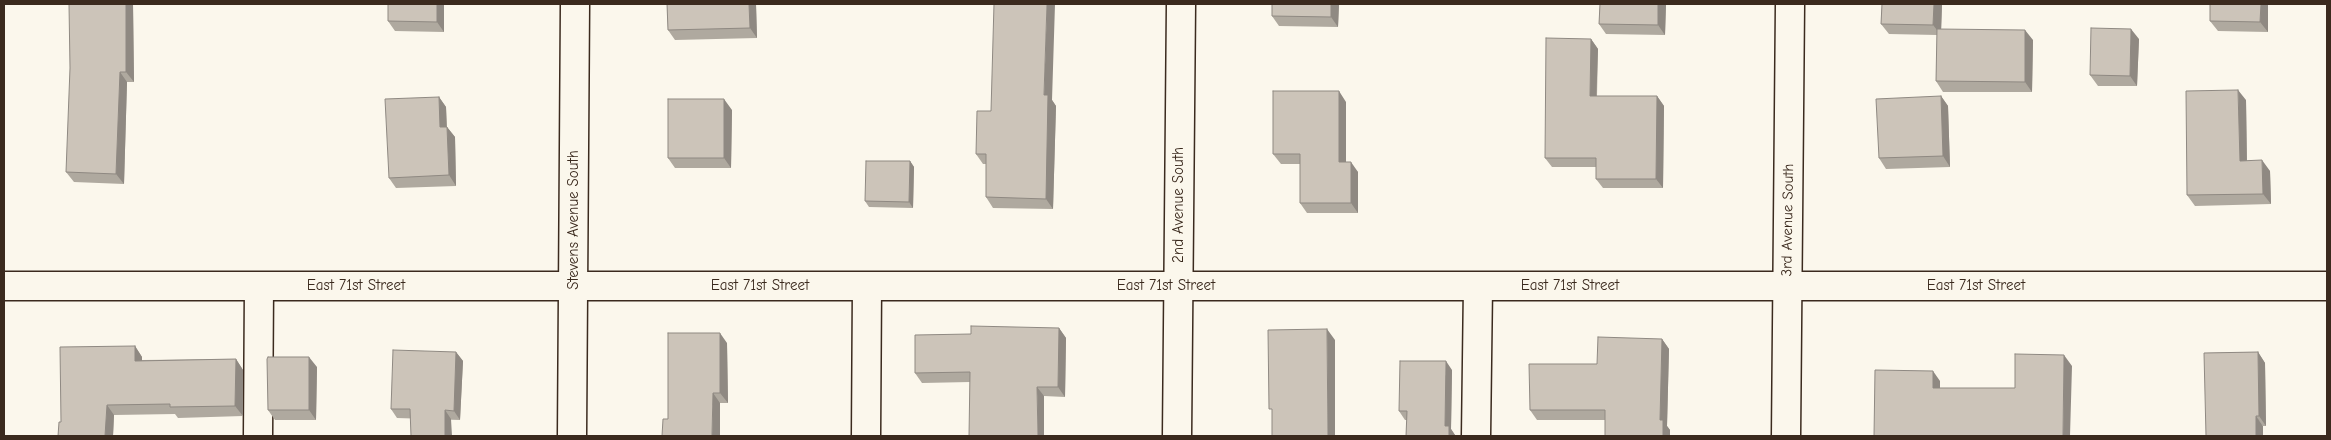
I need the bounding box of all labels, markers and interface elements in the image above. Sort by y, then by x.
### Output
street label: 2nd Avenue South [1170,147,1188,263]
street label: Stevens Avenue South [565,150,583,290]
street label: 3rd Avenue South [1778,163,1798,277]
street label: East 71st Street [307,277,405,295]
street label: East 71st Street [711,277,809,295]
street label: East 71st Street [1117,277,1215,295]
street label: East 71st Street [1521,277,1619,295]
street label: East 71st Street [1927,277,2025,295]

